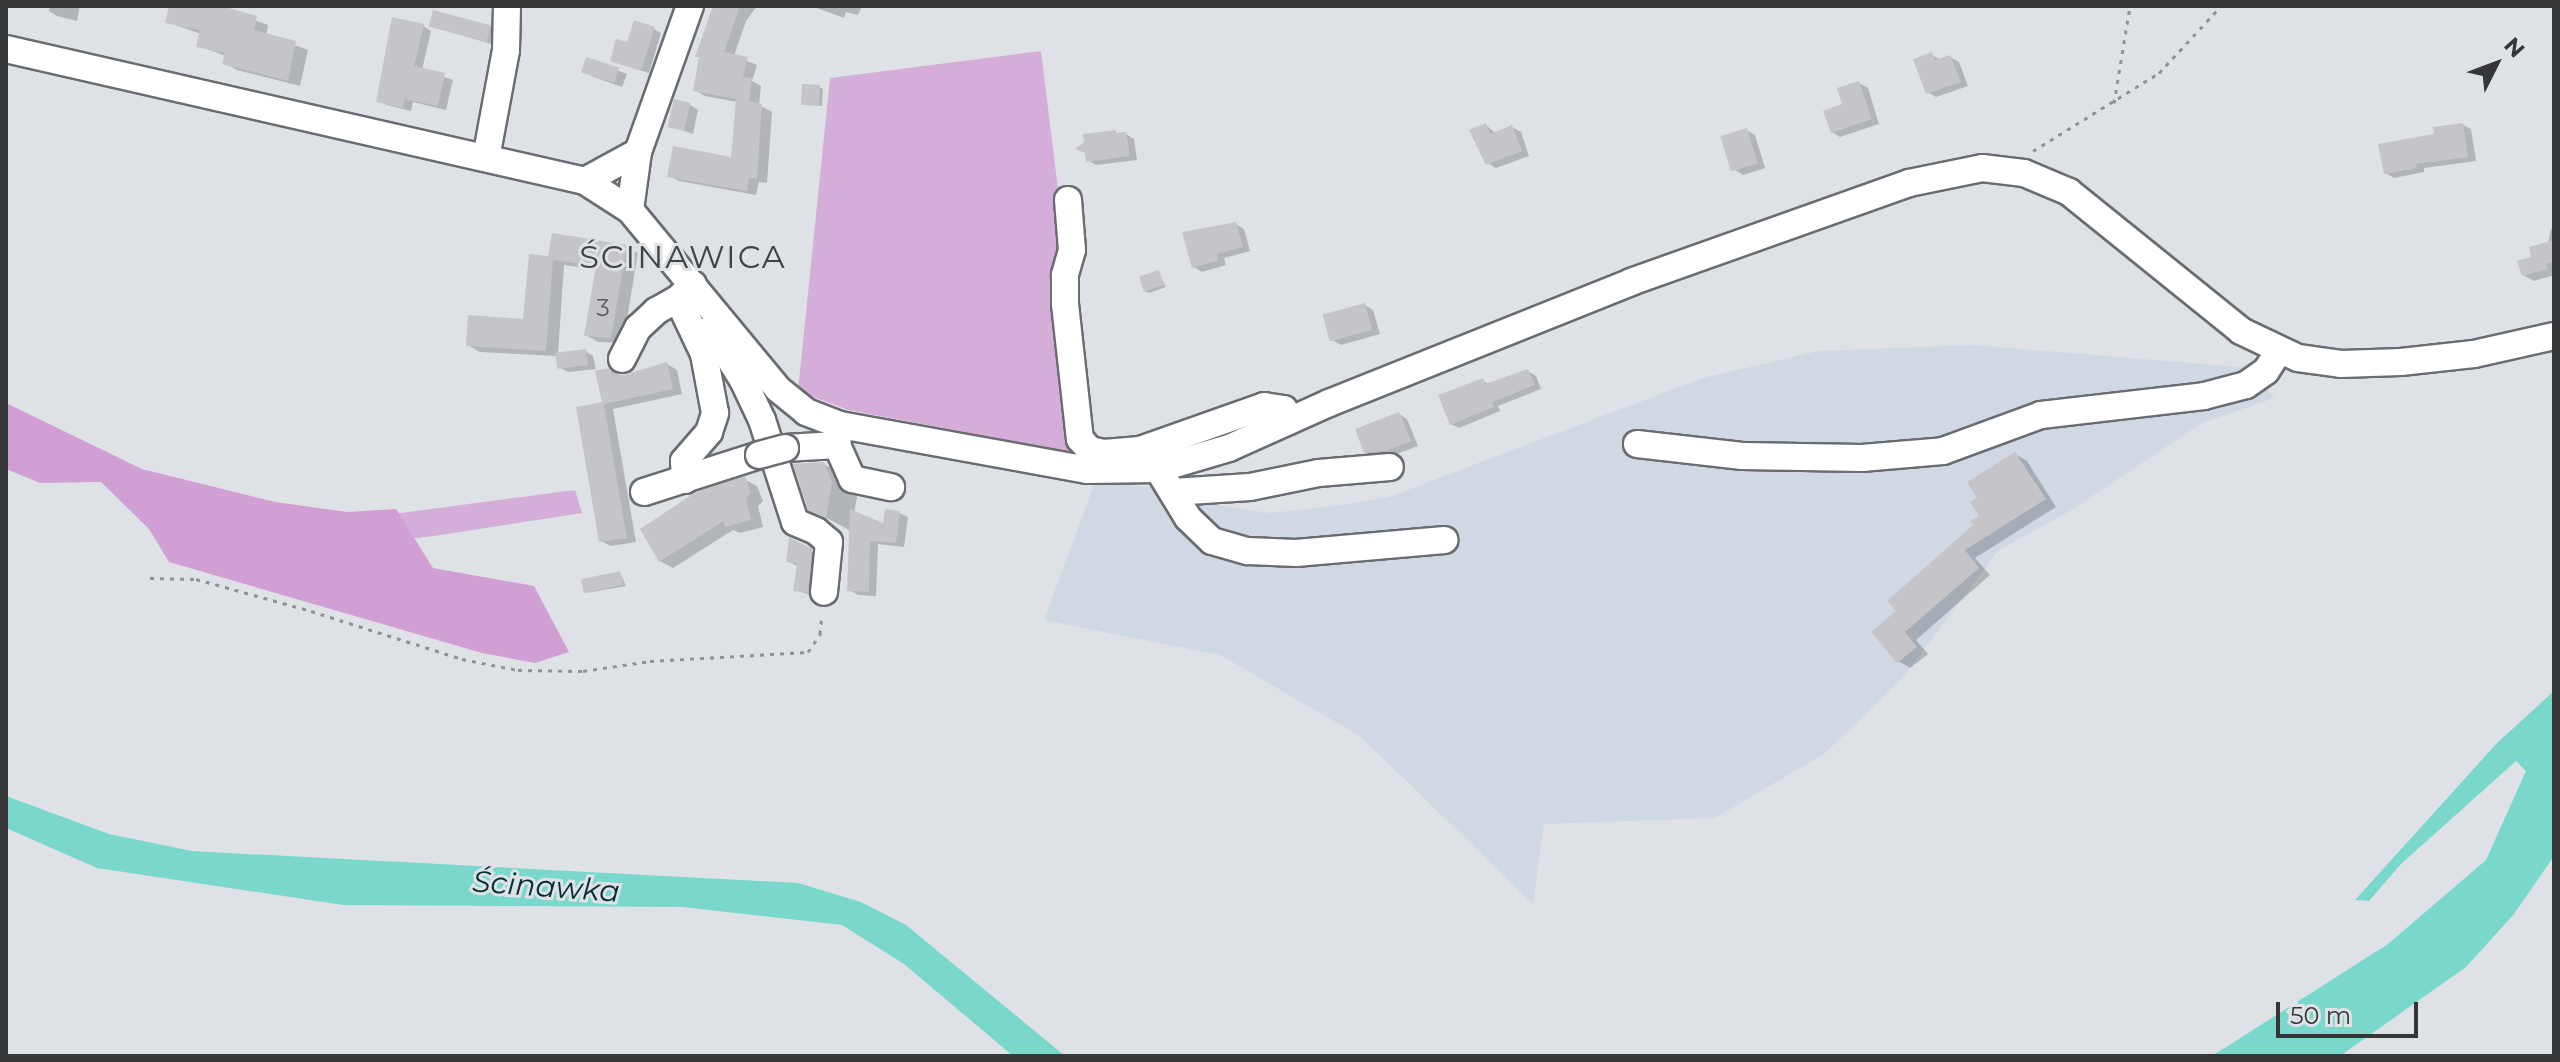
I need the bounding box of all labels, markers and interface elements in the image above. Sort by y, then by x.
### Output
north arrow [2456,24,2536,104]
text: N [2498,32,2530,63]
district label: ŚCINAWICA [579,238,787,276]
house number: 3 [596,294,610,322]
water label: Ścinawka [471,864,621,910]
scale bar [2280,986,2422,1036]
text: 50 m [2290,1001,2351,1030]

